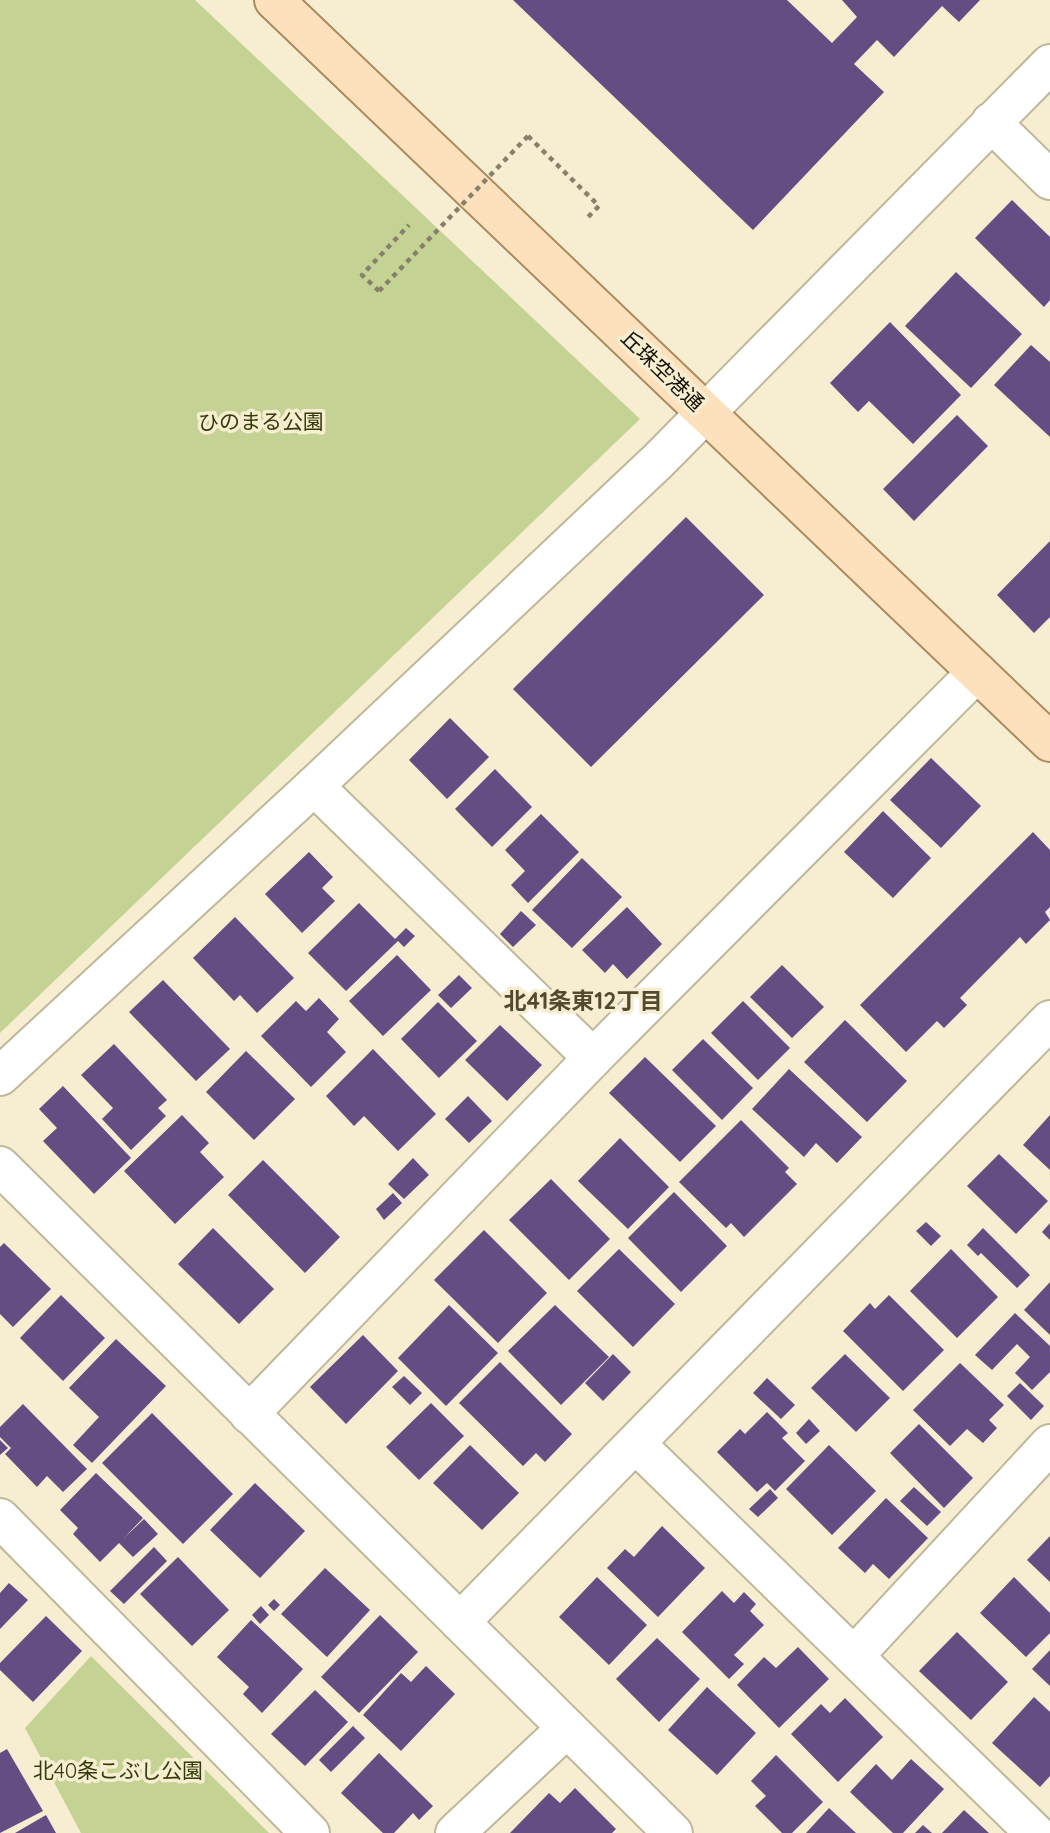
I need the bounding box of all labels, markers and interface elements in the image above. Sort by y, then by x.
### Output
street label: 丘珠空港通 [616,324,710,416]
park label: ひのまる公園 [198,408,324,434]
district label: 北41条東12丁目 [504,986,662,1015]
park label: 北40条こぶし公園 [33,1757,203,1783]

